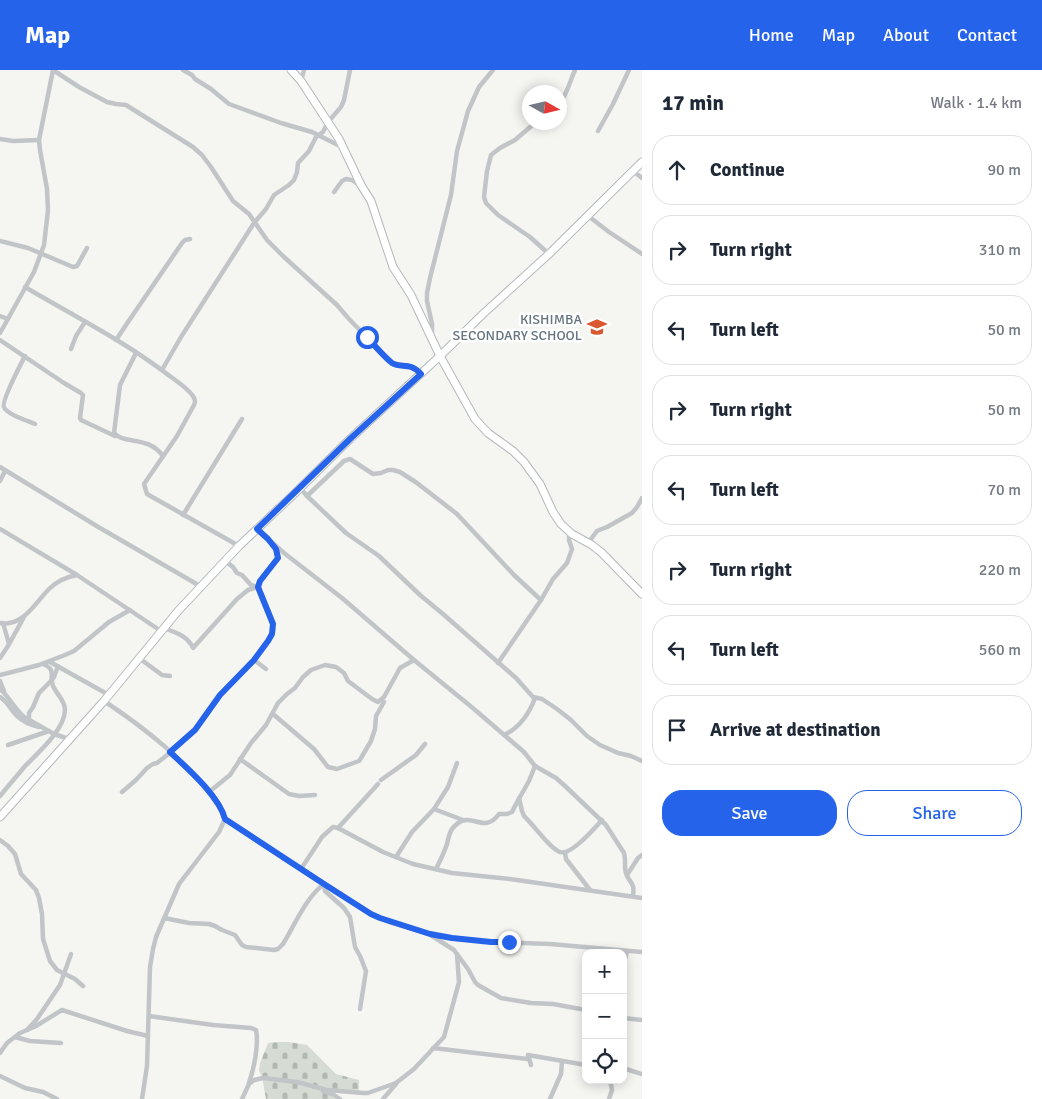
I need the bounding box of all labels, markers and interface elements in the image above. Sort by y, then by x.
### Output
text: Map [25,20,70,50]
text: Home [749,24,794,46]
text: Map [822,24,855,46]
text: About [883,24,929,46]
text: Contact [957,24,1017,46]
north arrow [522,85,567,130]
text: 17 min [662,90,724,116]
text: Walk · 1.4 km [930,93,1022,113]
icon: ahead [663,156,691,184]
text: Continue [710,158,785,182]
text: 90 m [987,160,1021,180]
icon: right [663,236,691,264]
text: Turn right [710,238,792,262]
text: 310 m [979,240,1021,260]
place label: KISHIMBA SECONDARY SCHOOL [452,311,582,344]
school or university icon: KISHIMBA SECONDARY SCHOOL [586,316,608,338]
icon: left [663,316,691,344]
text: Turn left [710,318,779,342]
text: 50 m [987,320,1021,340]
route start [356,326,379,349]
icon: right [663,396,691,424]
text: Turn right [710,398,792,422]
text: 50 m [987,400,1021,420]
icon: left [663,476,691,504]
text: Turn left [710,478,779,502]
text: 70 m [987,480,1021,500]
icon: right [663,556,691,584]
text: Turn right [710,558,792,582]
text: 220 m [979,560,1021,580]
icon: left [663,636,691,664]
text: Turn left [710,638,779,662]
text: 560 m [979,640,1021,660]
icon: arrive [663,716,691,744]
text: Arrive at destination [710,718,881,742]
button: Save [662,790,837,836]
button: Share [847,790,1022,836]
route end [498,931,521,954]
map controls [582,949,627,1084]
button: + [582,949,627,994]
button: − [582,994,627,1039]
button: locate [582,1039,627,1084]

